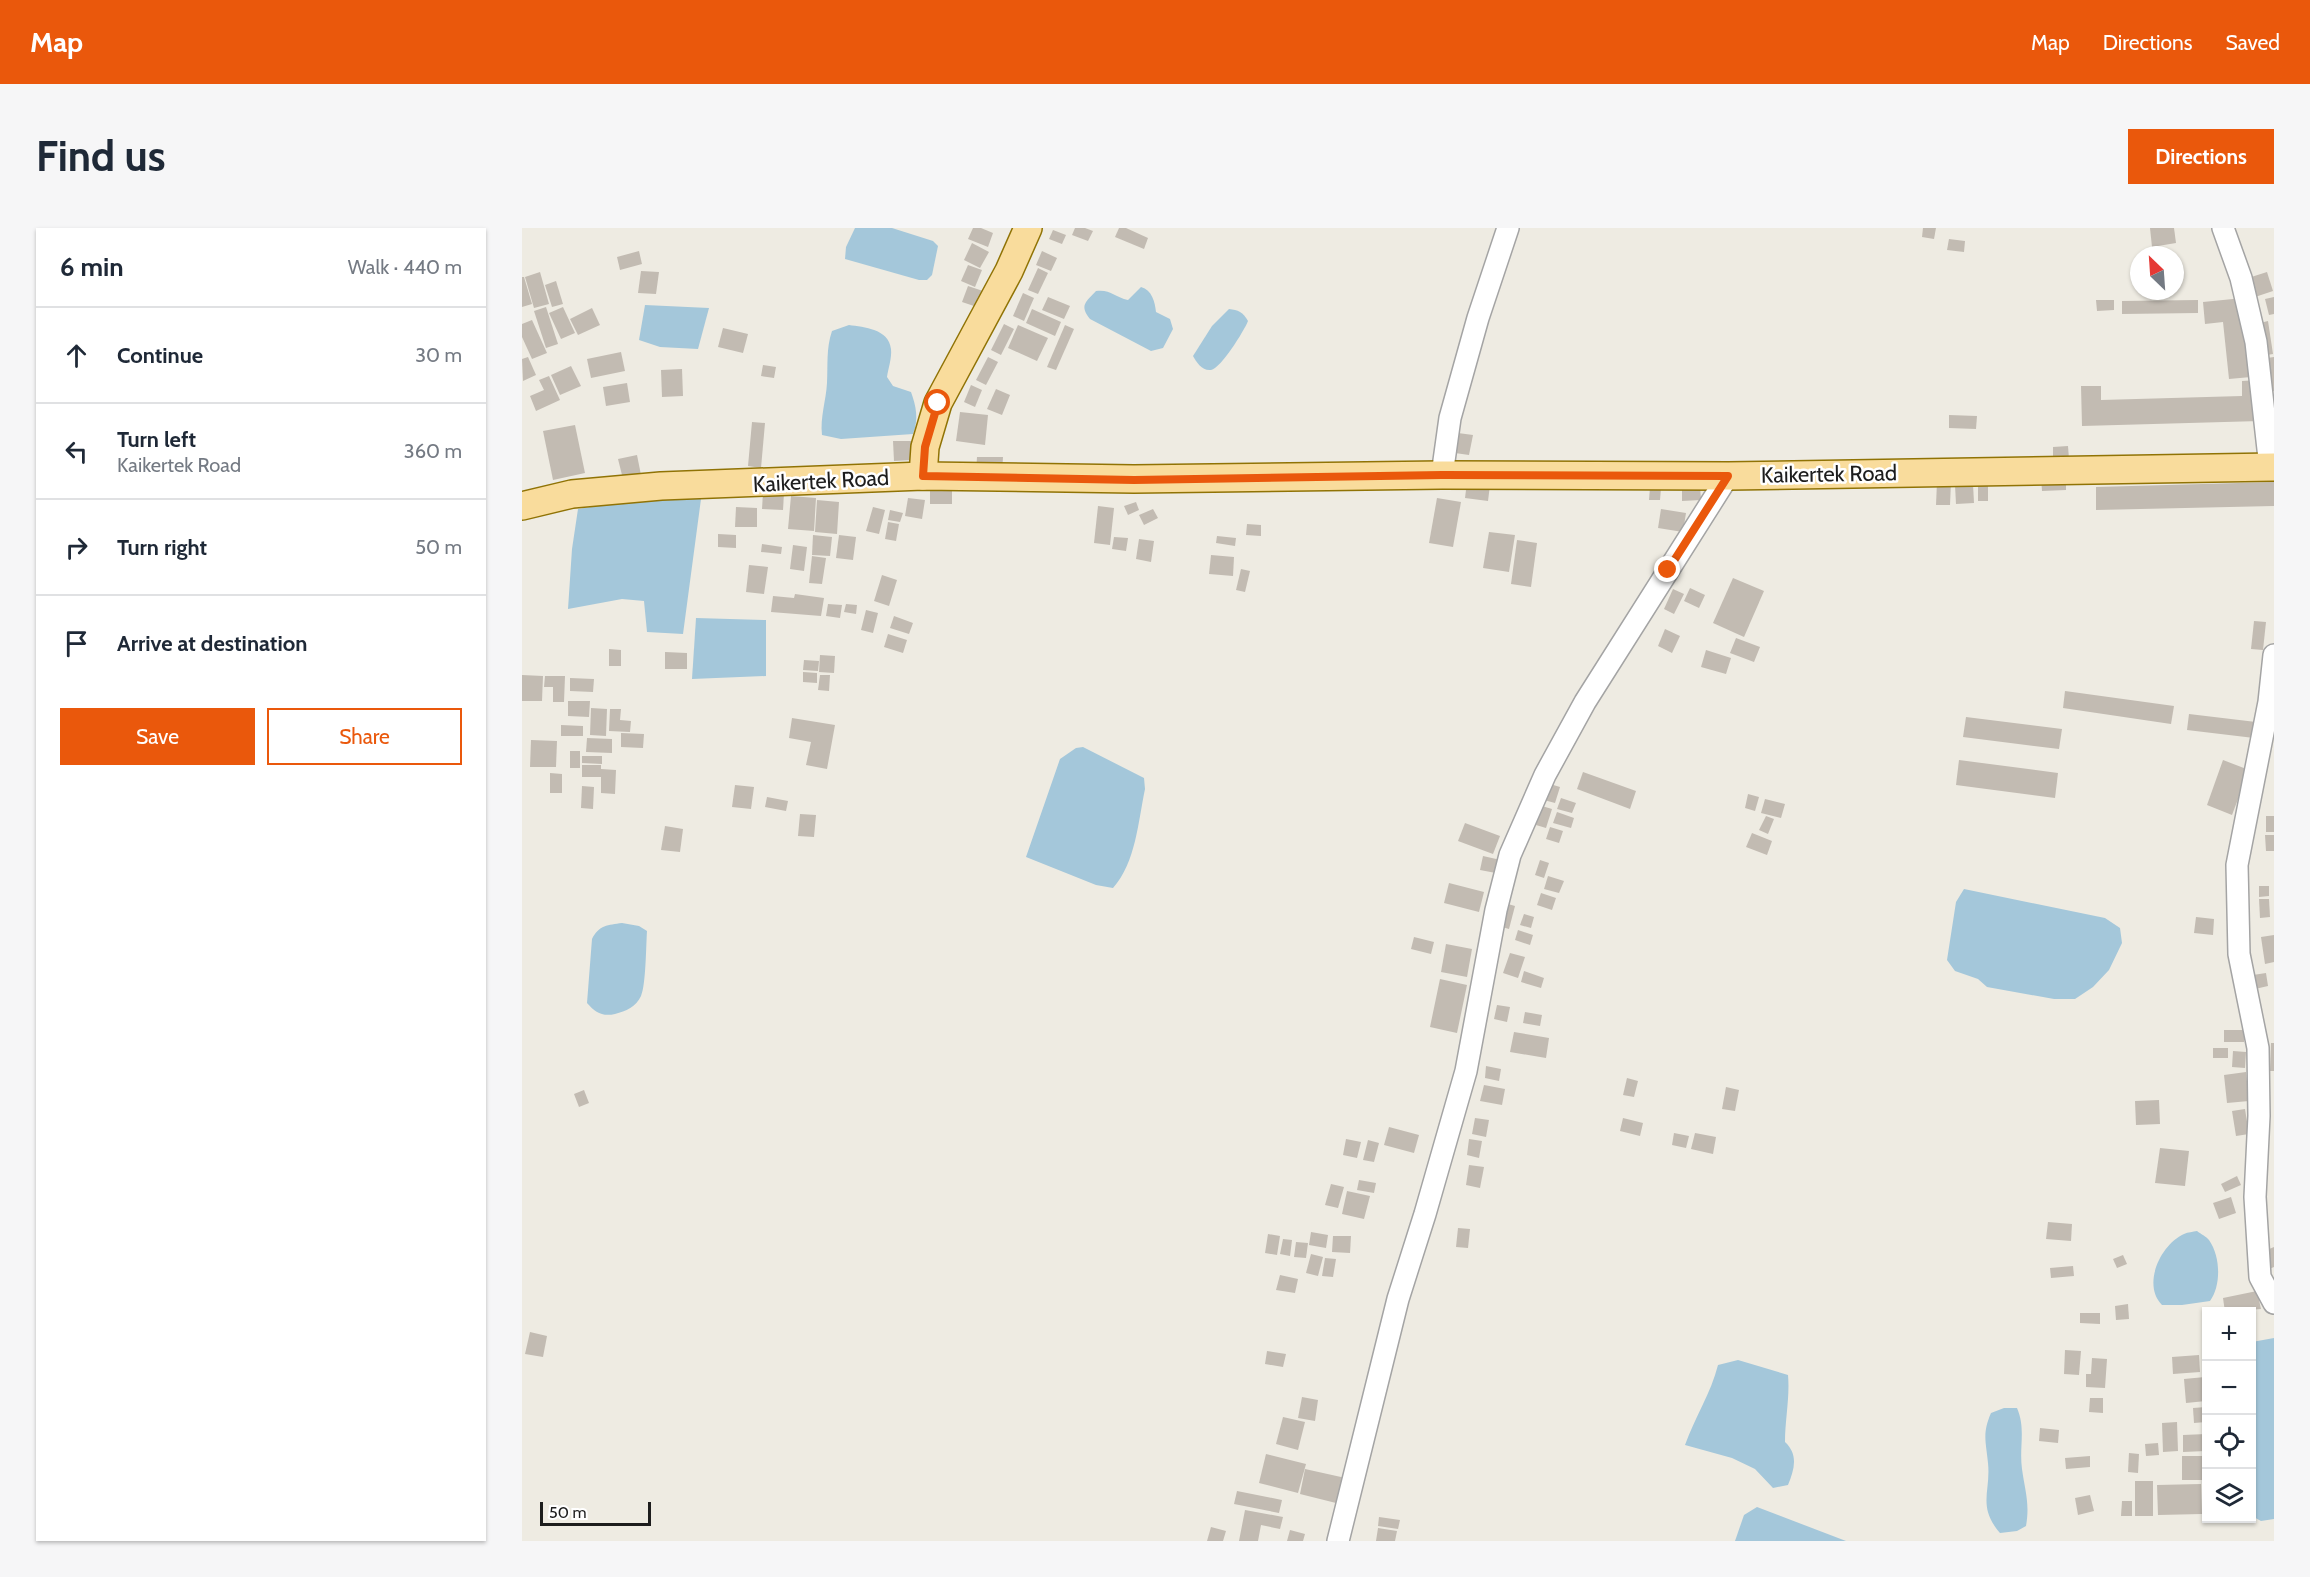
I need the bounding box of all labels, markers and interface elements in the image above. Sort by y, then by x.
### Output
text: Map [30,25,83,59]
text: Map [2031,30,2070,55]
text: Directions [2103,30,2192,55]
text: Saved [2225,30,2280,55]
button: Directions [2128,129,2274,184]
text: Find us [36,130,165,182]
north arrow [2130,246,2184,300]
text: 6 min [60,251,124,283]
text: Walk · 440 m [348,255,462,279]
icon: ahead [60,339,93,372]
text: Continue [117,342,203,369]
text: 30 m [415,343,462,367]
route start [924,389,950,415]
text: Turn left [117,426,196,453]
icon: left [60,435,93,468]
text: 360 m [404,439,462,463]
text: Kaikertek Road [117,453,241,477]
street label: Kaikertek Road [1761,459,1897,489]
street label: Kaikertek Road [752,464,890,498]
icon: right [60,531,93,564]
text: Turn right [117,534,207,561]
text: 50 m [415,535,462,559]
route end [1654,556,1680,582]
icon: arrive [60,627,93,660]
text: Arrive at destination [117,630,307,657]
button: Save [60,708,255,765]
button: Share [267,708,462,765]
map controls [2202,1307,2256,1523]
button: + [2202,1307,2256,1361]
button: − [2202,1361,2256,1415]
button: locate [2202,1415,2256,1469]
button: layers [2202,1469,2256,1523]
scale bar [540,1499,651,1526]
text: 50 m [549,1503,586,1522]

